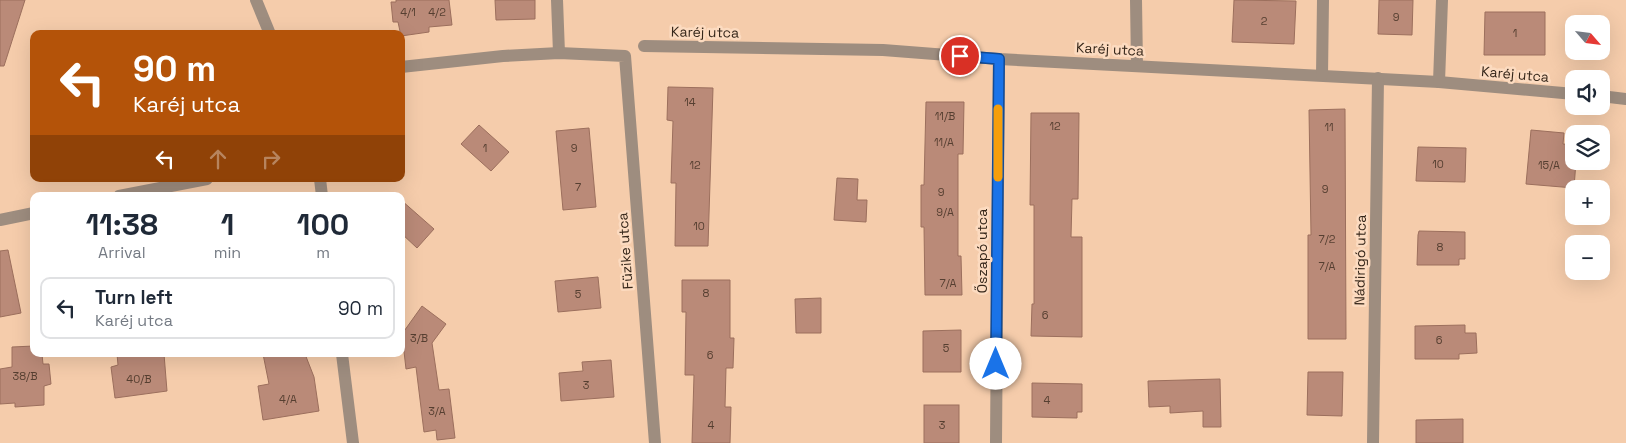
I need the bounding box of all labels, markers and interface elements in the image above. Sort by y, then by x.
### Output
house number: 4/1 [400,5,416,19]
house number: 4/2 [428,5,446,19]
house number: 9 [1393,10,1400,24]
house number: 2 [1261,14,1268,28]
north arrow [1565,15,1610,60]
map controls [1565,15,1610,280]
street label: Karéj utca [671,22,739,42]
house number: 1 [1513,26,1517,40]
pin [939,35,981,77]
street label: Karéj utca [1076,38,1144,60]
icon: arrive [946,42,974,70]
text: 90 m [133,47,216,91]
icon: left [50,50,115,115]
street label: Karéj utca [1480,62,1550,86]
button: sound [1565,70,1610,115]
text: Karéj utca [133,90,240,118]
house number: 14 [684,95,696,109]
house number: 11/B [935,109,955,123]
house number: 12 [1049,119,1061,133]
house number: 11 [1324,120,1334,134]
button: layers [1565,125,1610,170]
house number: 11/A [934,135,954,149]
house number: 1 [483,141,487,155]
house number: 9 [571,141,578,155]
icon: left [151,145,179,173]
icon: ahead [204,145,232,173]
icon: right [257,145,285,173]
house number: 10 [1432,157,1444,171]
house number: 12 [689,158,701,172]
house number: 15/A [1538,158,1560,172]
house number: 7 [575,180,581,194]
button: + [1565,180,1610,225]
house number: 9 [1322,182,1329,196]
house number: 9 [938,185,945,199]
text: 11:38 [86,205,158,244]
text: 1 [221,205,234,244]
text: 100 [297,205,349,244]
house number: 9/A [936,205,954,219]
street label: Őszapó utca [973,209,991,293]
street label: Füzike utca [613,212,637,290]
street label: Nádirigó utca [1350,214,1370,306]
house number: 10 [693,219,705,233]
house number: 7/2 [1319,232,1336,246]
button: − [1565,235,1610,280]
house number: 8 [1437,240,1444,254]
text: Arrival [98,242,146,263]
text: min [214,242,241,263]
text: m [316,242,330,263]
house number: 7/A [1318,259,1336,273]
house number: 7/A [939,276,957,290]
text: Turn left [95,285,173,310]
house number: 8 [703,286,710,300]
house number: 5 [575,287,582,301]
icon: left [52,294,80,322]
text: 90 m [338,296,383,321]
house number: 6 [1042,308,1049,322]
text: Karéj utca [95,310,173,331]
house number: 3/B [410,331,428,345]
house number: 6 [1436,333,1443,347]
position arrow [969,337,1021,389]
house number: 5 [943,341,950,355]
house number: 6 [707,348,714,362]
house number: 38/B [13,369,37,383]
house number: 40/B [126,372,152,386]
house number: 3 [583,378,590,392]
house number: 4/A [279,392,297,406]
house number: 4 [1044,393,1051,407]
house number: 3/A [428,404,446,418]
house number: 4 [708,418,715,432]
house number: 3 [939,418,946,432]

